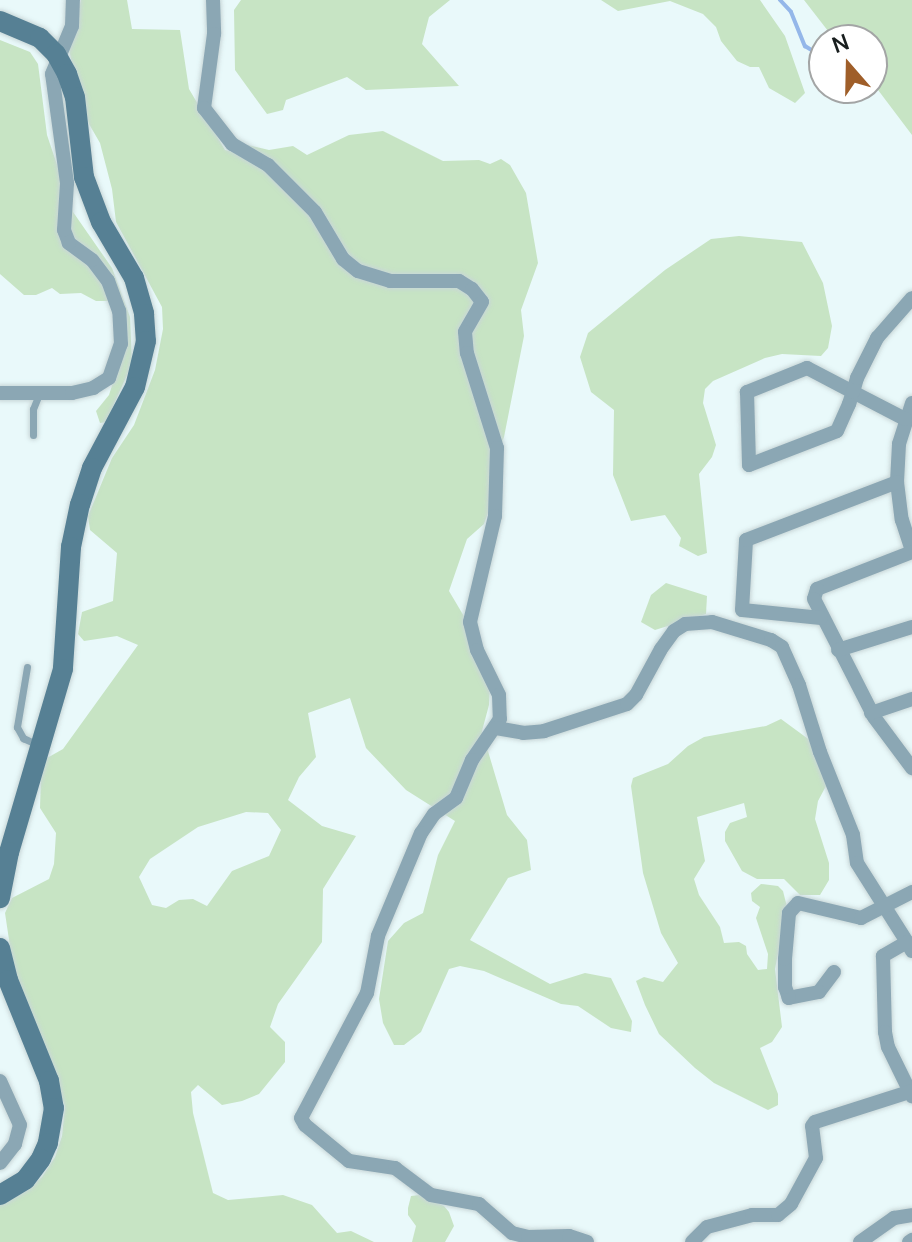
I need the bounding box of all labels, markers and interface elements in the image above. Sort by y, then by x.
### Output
north arrow [808,24,888,104]
text: N [828,27,853,60]

